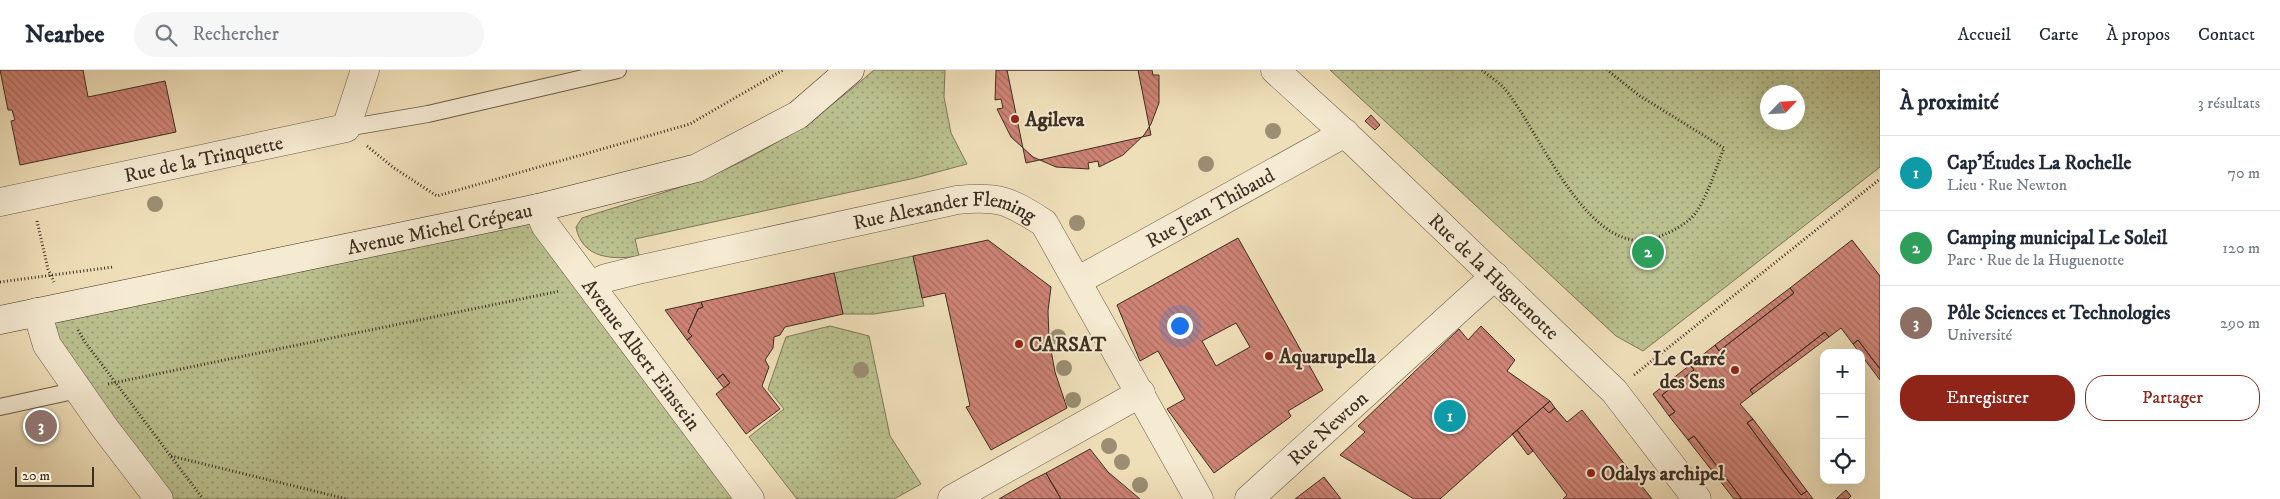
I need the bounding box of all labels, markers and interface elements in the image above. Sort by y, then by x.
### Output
search box [134,12,484,57]
text: Nearbee [25,20,104,50]
icon: search [152,21,180,49]
text: Rechercher [192,23,279,46]
text: Accueil [1958,24,2011,46]
text: Carte [2039,24,2078,46]
text: À propos [2106,24,2170,46]
text: Contact [2198,24,2255,46]
north arrow [1760,85,1805,130]
text: À proximité [1900,90,1999,116]
text: 3 résultats [2198,93,2260,113]
place label: Agileva [1024,108,1085,133]
marker: Agileva [1009,113,1021,125]
street label: Rue de la Trinquette [122,131,286,189]
text: Cap’Études La Rochelle [1947,152,2131,175]
street label: Rue Jean Thibaud [1142,163,1279,254]
text: 1 [1913,163,1919,183]
text: 70 m [2228,163,2260,183]
text: Lieu · Rue Newton [1947,175,2067,195]
street label: Rue Alexander Fleming [851,188,1041,236]
street label: Avenue Michel Crépeau [345,199,535,261]
street label: Rue de la Huguenotte [1422,209,1564,346]
text: Camping municipal Le Soleil [1947,227,2167,250]
pin: 2 [1632,233,1664,271]
text: 2 [1912,238,1920,258]
text: 120 m [2222,238,2260,258]
text: Parc · Rue de la Huguenotte [1947,250,2124,270]
street label: Avenue Albert Einstein [576,274,706,437]
text: Pôle Sciences et Technologies [1947,302,2170,325]
your location [1167,313,1193,339]
text: 3 [1913,313,1919,333]
text: 290 m [2220,313,2260,333]
text: Université [1947,325,2012,345]
place label: CARSAT [1029,333,1107,358]
marker: CARSAT [1013,338,1025,350]
place label: Aquarupella [1278,345,1376,370]
place label: Le Carré des Sens [1653,347,1726,395]
map controls [1820,349,1865,484]
button: + [1820,349,1865,394]
marker: Aquarupella [1263,350,1275,362]
marker: Le Carré des Sens [1729,364,1741,376]
button: Enregistrer [1900,375,2075,421]
button: Partager [2085,375,2260,421]
street label: Rue Newton [1283,386,1374,472]
button: − [1820,394,1865,439]
pin: 1 [1434,397,1466,435]
pin: 3 [25,407,57,445]
button: locate [1820,439,1865,484]
place label: Odalys archipel [1601,462,1725,487]
scale bar [15,464,94,487]
text: 20 m [22,467,50,485]
marker: Odalys archipel [1585,467,1597,479]

